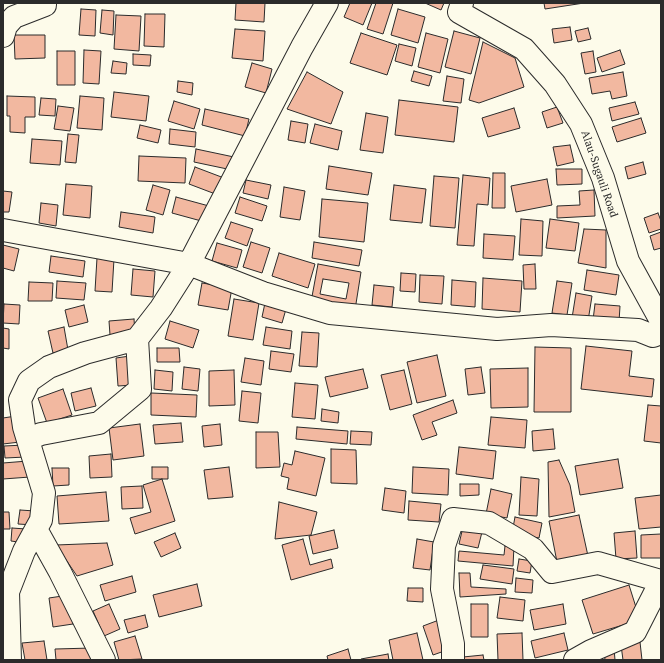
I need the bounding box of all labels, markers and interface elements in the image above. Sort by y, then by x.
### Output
street label: Alau-Sugauli Road [578,129,620,219]

